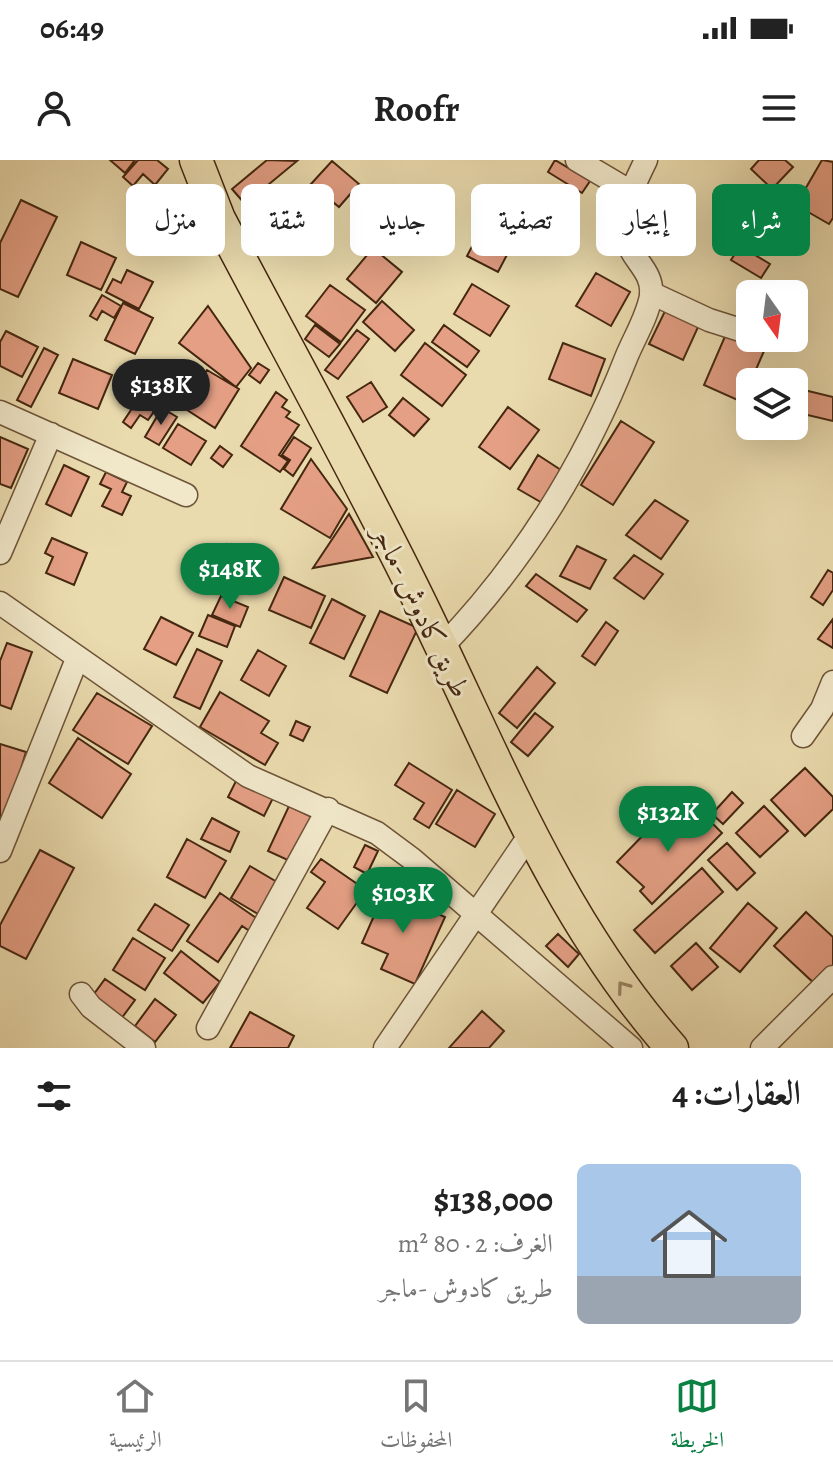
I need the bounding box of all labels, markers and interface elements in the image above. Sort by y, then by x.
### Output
text: 06:49 [40,8,104,48]
text: Roofr [373,84,460,133]
icon: person [32,86,76,130]
icon: menu [757,86,801,130]
chip: منزل [126,184,225,256]
chip: شقة [241,184,334,256]
chip: جديد [350,184,455,256]
chip: تصفية [471,184,580,256]
chip: إيجار [596,184,696,256]
chip: شراء [712,184,810,256]
north arrow [736,280,808,352]
map controls [736,280,808,440]
pin: $138K [105,359,217,427]
text: $138K [130,367,192,402]
button: layers [736,368,808,440]
street label: طريق كادوش -ماجر [362,516,479,704]
pin: $148K [174,543,286,611]
text: $148K [198,551,262,586]
pin: $132K [612,786,724,854]
text: $132K [637,794,699,829]
pin: $103K [347,867,459,935]
text: $103K [372,875,434,910]
one-way arrow [618,982,633,996]
text: العقارات: 4 [672,1069,801,1116]
icon: filters [32,1074,76,1118]
text: $138,000 [434,1176,553,1223]
icon: home [641,1196,737,1292]
text: الغرف: 2 · 80 m² [398,1226,553,1261]
text: طريق كادوش -ماجر [379,1271,553,1306]
tab: الرئيسية [109,1374,162,1461]
tab: المحفوظات [380,1374,452,1461]
tab: الخريطة [670,1374,724,1461]

